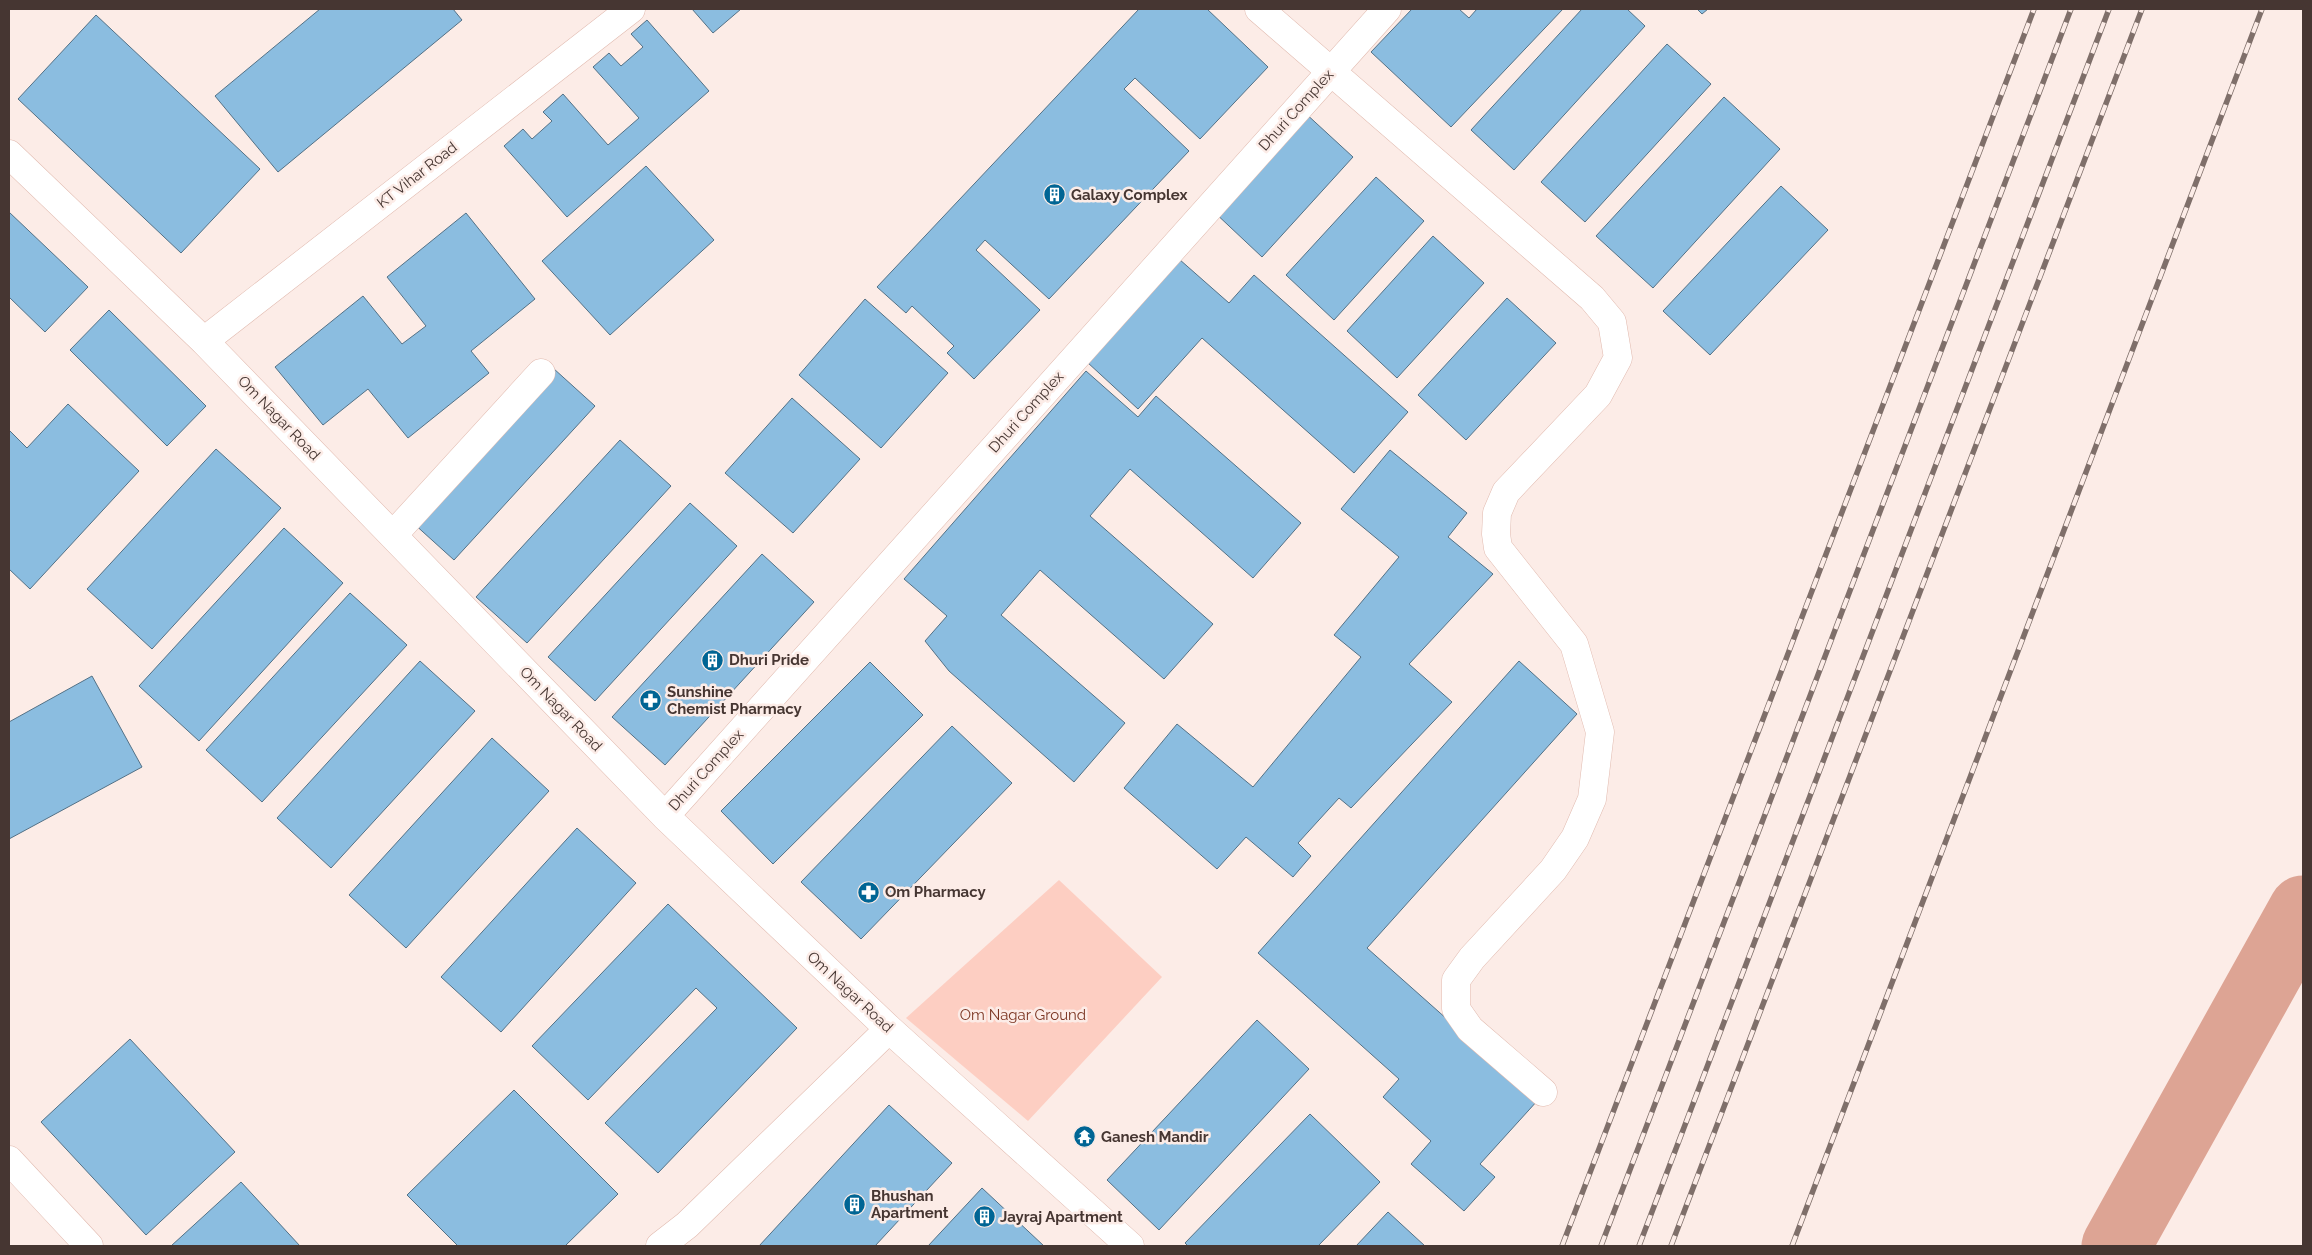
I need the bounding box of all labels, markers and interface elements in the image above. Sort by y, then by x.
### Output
street label: Dhuri Complex [1255,65,1337,154]
street label: KT Vihar Road [373,138,461,212]
building icon: Galaxy Complex [1043,183,1067,207]
place label: Galaxy Complex [1071,186,1188,204]
street label: Dhuri Complex [985,367,1067,456]
street label: Om Nagar Road [234,372,324,464]
building icon: Dhuri Pride [701,648,725,672]
place label: Dhuri Pride [729,651,809,669]
street label: Om Nagar Road [516,663,606,755]
place label: Sunshine Chemist Pharmacy [667,683,803,718]
pharmacy icon: Sunshine Chemist Pharmacy [639,689,663,713]
street label: Dhuri Complex [665,725,747,814]
pharmacy icon: Om Pharmacy [857,880,881,904]
place label: Om Pharmacy [885,883,987,901]
street label: Om Nagar Road [803,948,897,1036]
park label: Om Nagar Ground [960,1006,1086,1024]
temple icon: Ganesh Mandir [1073,1125,1097,1149]
place label: Ganesh Mandir [1101,1128,1209,1146]
place label: Bhushan Apartment [871,1187,949,1222]
building icon: Bhushan Apartment [843,1193,867,1217]
building icon: Jayraj Apartment [972,1205,996,1229]
place label: Jayraj Apartment [1000,1208,1123,1226]

